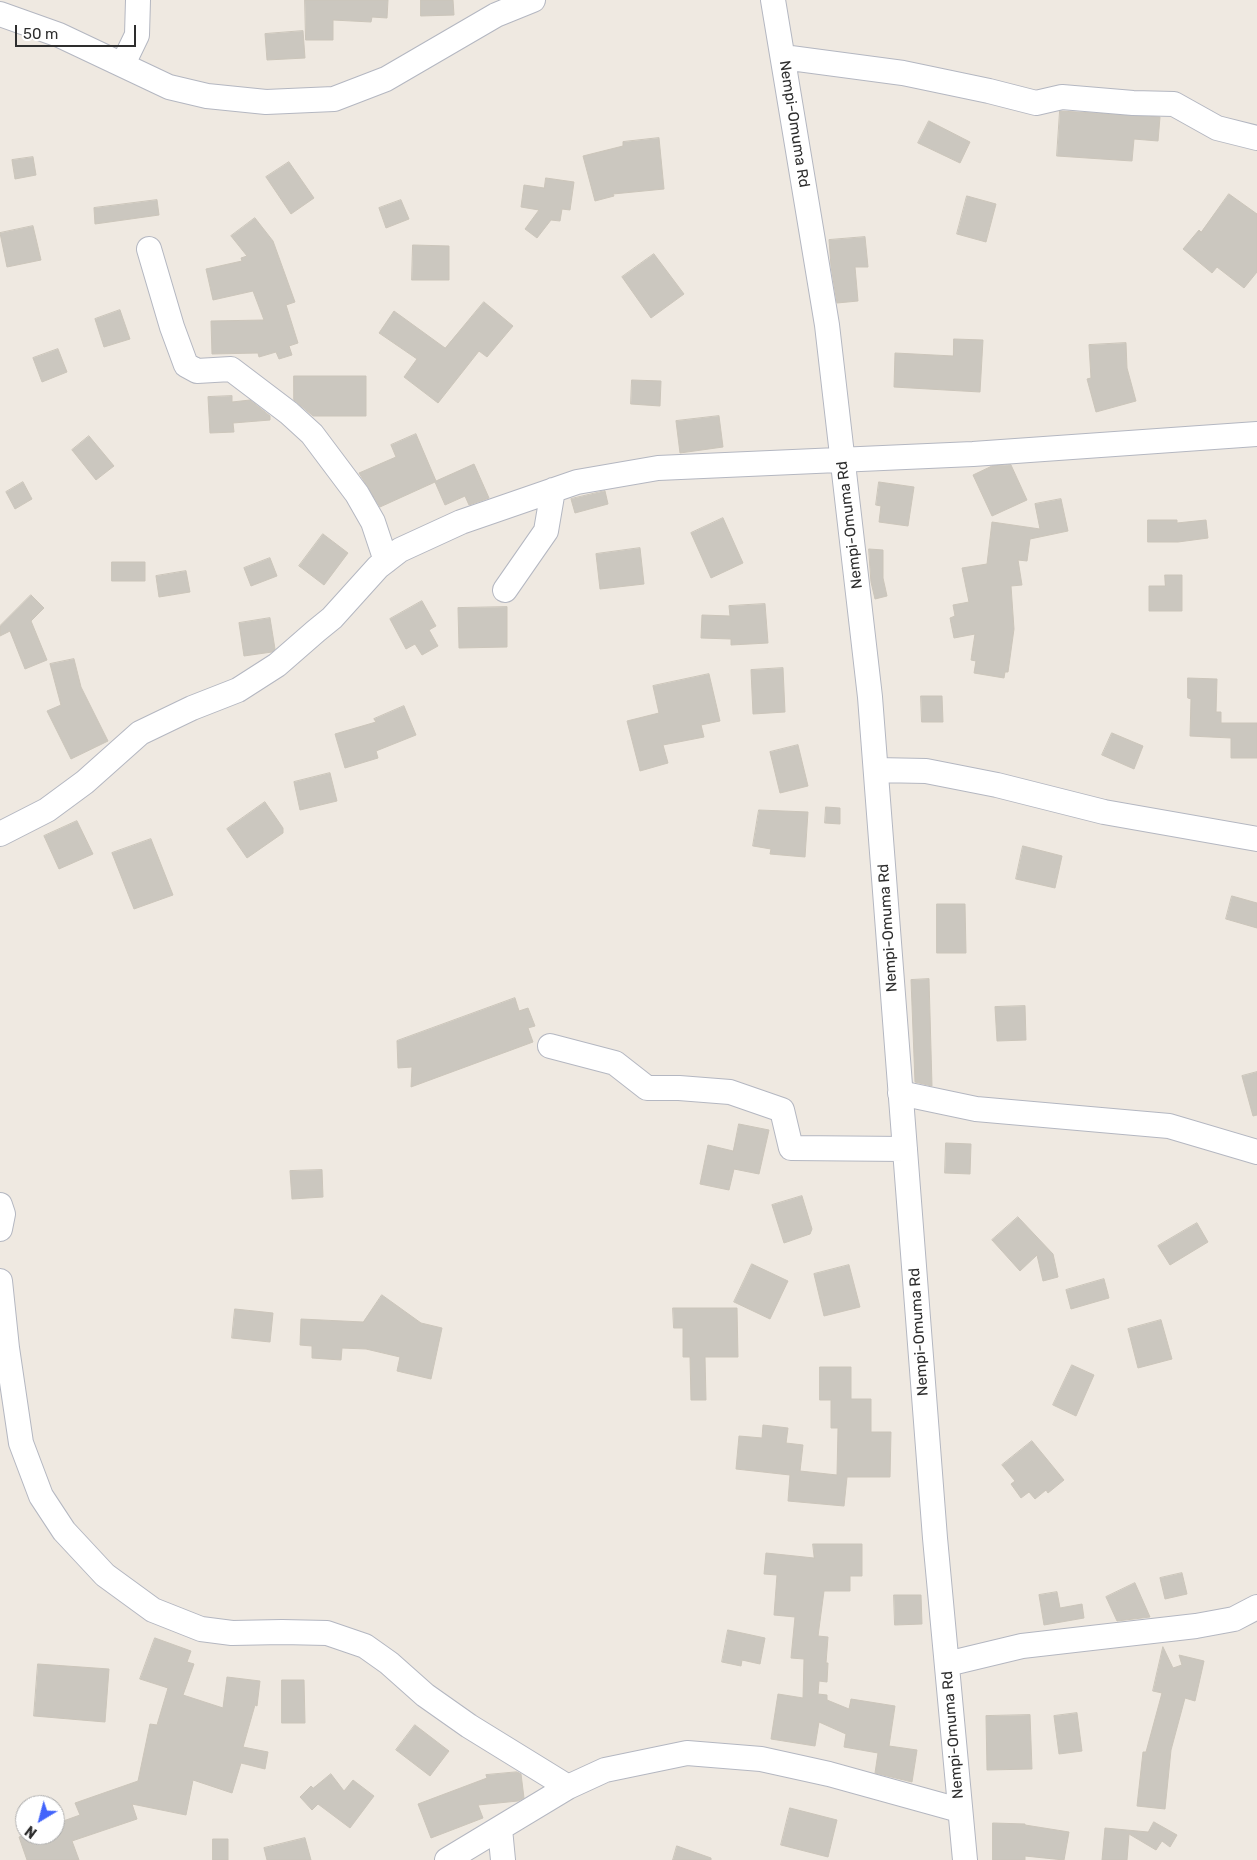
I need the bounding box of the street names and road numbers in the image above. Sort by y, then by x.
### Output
street label: Nempi-Omuma Rd [775,59,813,189]
street label: Nempi-Omuma Rd [833,460,867,590]
street label: Nempi-Omuma Rd [875,863,901,993]
street label: Nempi-Omuma Rd [906,1267,932,1397]
street label: Nempi-Omuma Rd [938,1670,968,1800]

